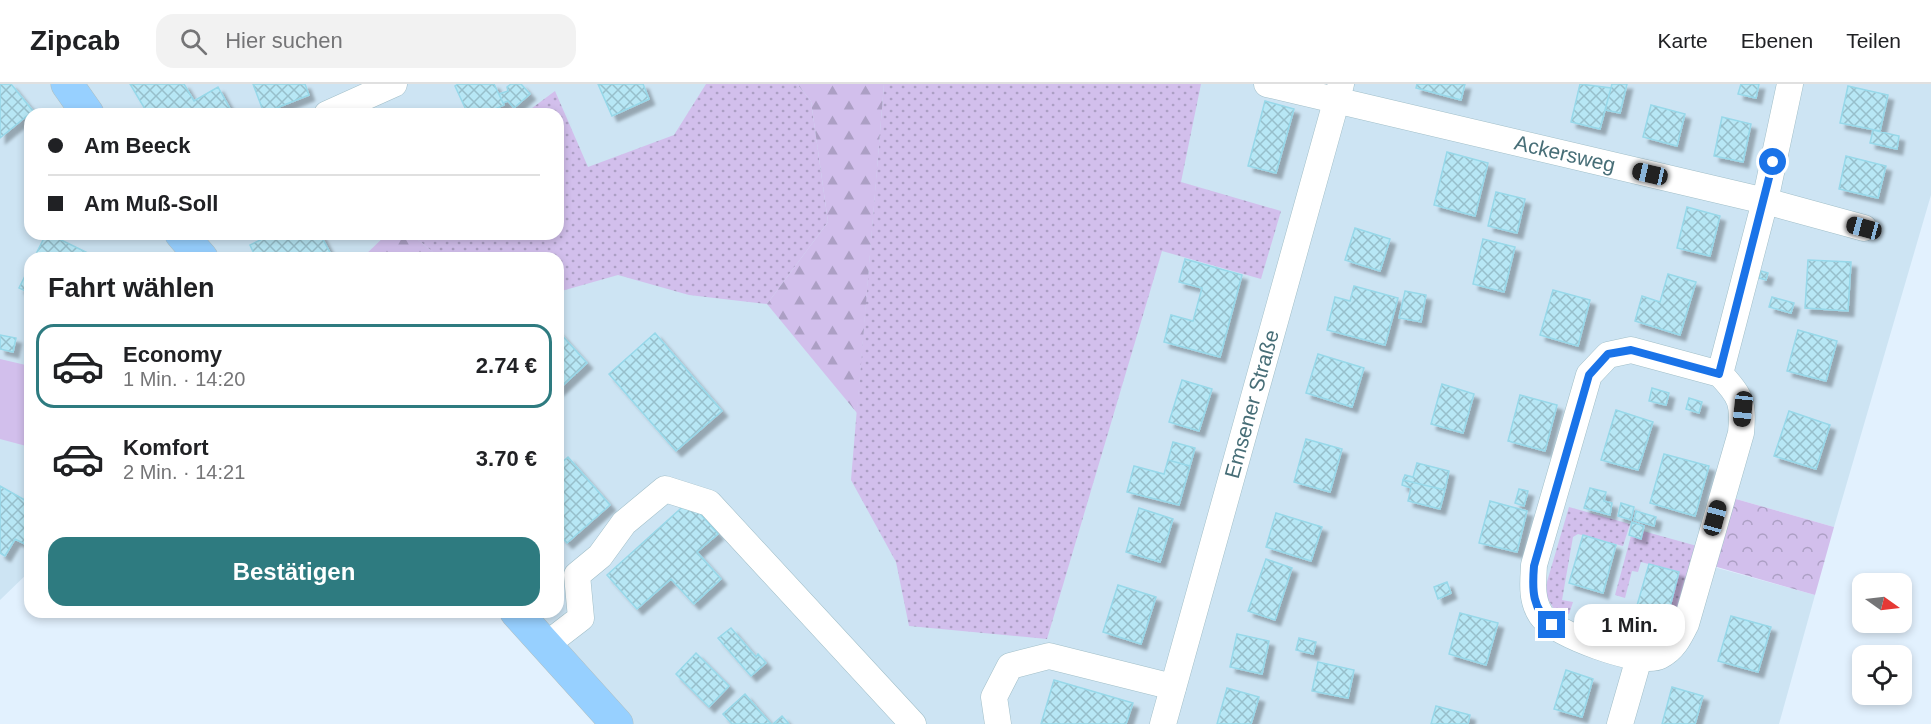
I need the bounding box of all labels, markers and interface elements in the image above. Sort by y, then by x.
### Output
search box [156,14,576,68]
text: Zipcab [30,25,120,56]
icon: search [177,25,210,58]
text: Hier suchen [225,28,343,53]
text: Karte [1658,29,1708,52]
text: Ebenen [1741,29,1813,52]
text: Teilen [1846,29,1901,52]
street label: Ackersweg [1512,131,1618,176]
text: Am Beeck [84,133,190,158]
route start [1759,148,1786,175]
car [1630,161,1670,187]
text: Am Muß-Soll [84,191,218,216]
car [1844,215,1884,241]
text: Fahrt wählen [48,273,215,303]
street label: Emsener Straße [1220,327,1283,481]
icon: car [51,339,105,393]
text: Economy [123,342,222,367]
text: 2.74 € [476,353,537,378]
text: 1 Min. · 14:20 [123,368,245,390]
car [1732,390,1754,428]
icon: car [51,432,105,486]
text: Komfort [123,435,209,460]
text: 3.70 € [476,446,537,471]
text: 2 Min. · 14:21 [123,461,245,483]
car [1702,498,1728,538]
button: Bestätigen [48,537,540,606]
north arrow [1852,573,1912,633]
map controls [1852,573,1912,705]
callout: 1 Min. [1573,604,1684,646]
route end [1538,611,1565,638]
text: 1 Min. [1601,614,1658,636]
button: locate [1852,645,1912,705]

